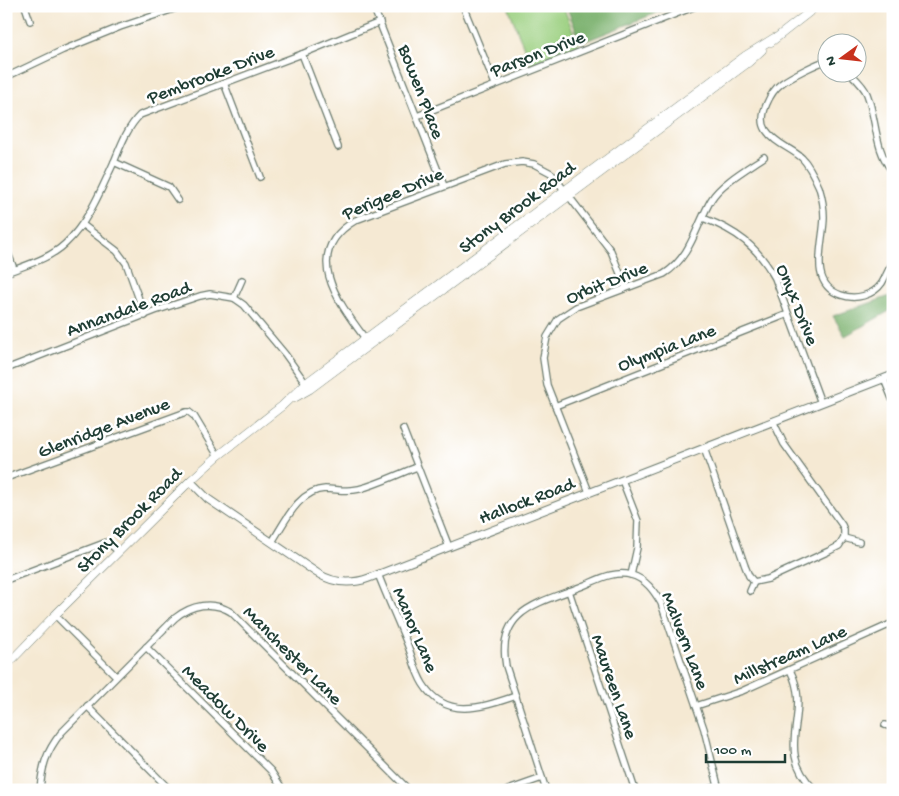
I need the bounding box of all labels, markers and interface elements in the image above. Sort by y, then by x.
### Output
street label: Parson Drive [487,27,589,84]
north arrow [816,32,866,82]
street label: Pembrooke Drive [143,41,278,111]
street label: Bowen Place [391,41,448,143]
text: N [822,54,841,67]
street label: Stony Brook Road [455,156,582,260]
street label: Perigee Drive [338,164,448,227]
street label: Orbit Drive [563,257,652,311]
street label: Onyx Drive [769,261,823,350]
street label: Annandale Road [64,277,196,343]
street label: Olympia Lane [615,320,720,379]
street label: Glenridge Avenue [35,394,174,465]
street label: Stony Brook Road [73,463,189,579]
street label: Hallock Road [476,473,580,531]
street label: Manor Lane [386,584,442,677]
street label: Malvern Lane [655,589,713,693]
street label: Manchester Lane [237,602,346,711]
street label: Millstream Lane [730,621,851,691]
street label: Maureen Lane [584,632,641,743]
street label: Meadow Drive [176,661,274,758]
scale bar [706,731,785,763]
text: 100 m [713,742,752,760]

